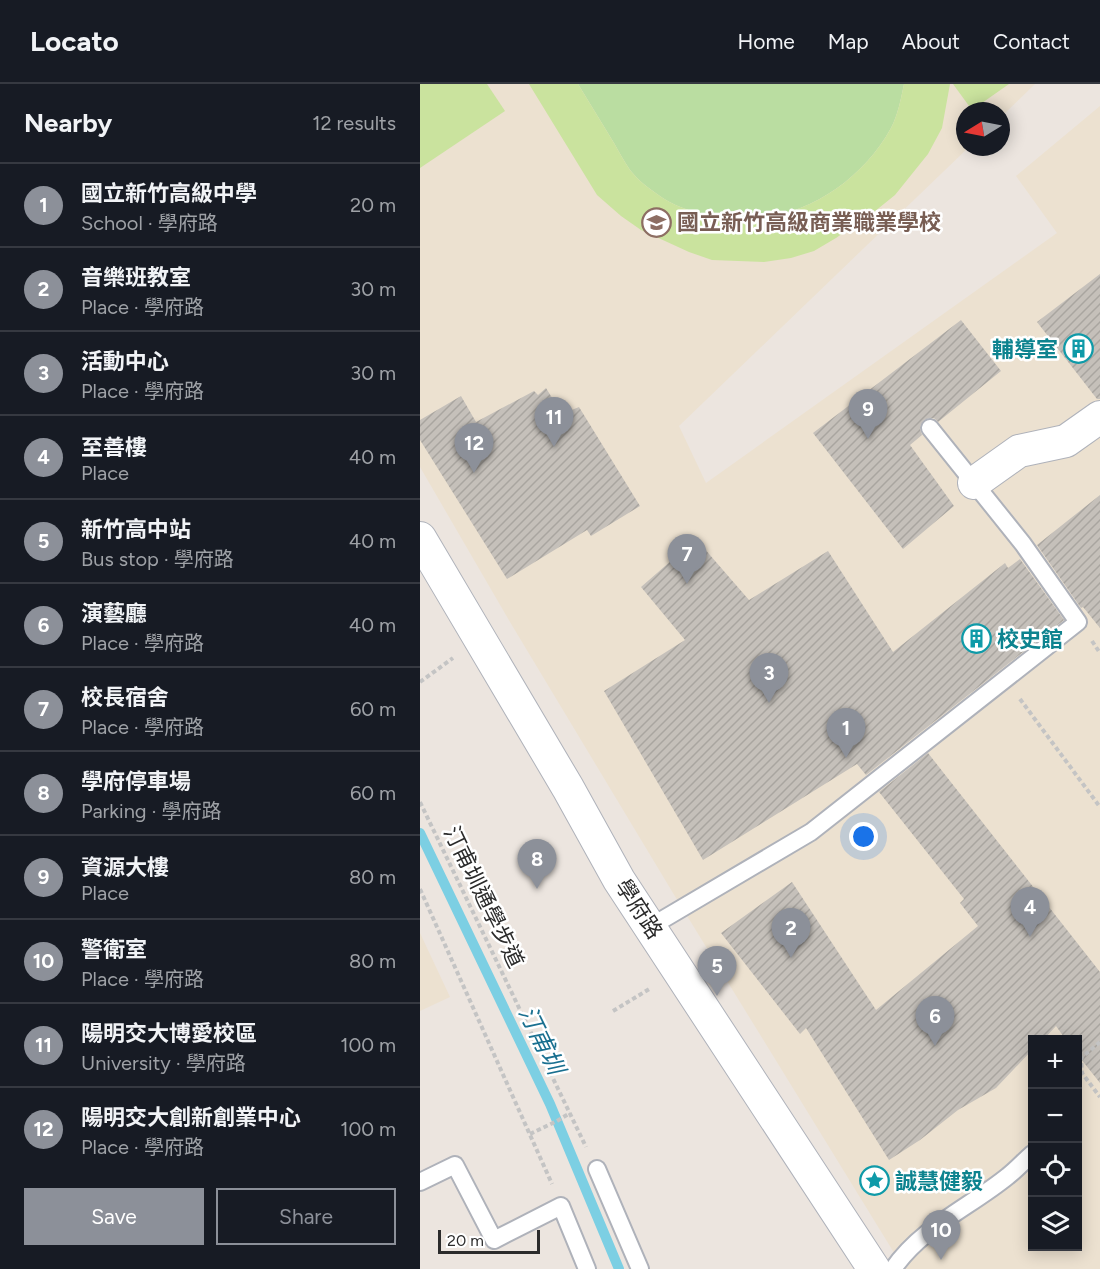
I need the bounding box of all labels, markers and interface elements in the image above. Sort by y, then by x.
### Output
text: Locato [30,24,119,58]
text: Home [738,29,795,54]
text: Map [828,29,869,54]
text: About [902,29,960,54]
text: Contact [993,29,1070,54]
north arrow [956,102,1010,156]
text: Nearby [24,107,112,139]
text: 12 results [312,111,396,135]
text: 國立新竹高級中學 [81,180,257,207]
text: 1 [39,193,48,217]
text: 20 m [350,193,396,217]
school or university icon: 國立新竹高級商業職業學校 [640,206,672,238]
place label: 國立新竹高級商業職業學校 [677,209,941,236]
text: School · 學府路 [81,211,218,235]
text: 音樂班教室 [81,264,191,291]
text: 2 [38,277,49,301]
text: 30 m [350,277,396,301]
text: Place · 學府路 [81,295,204,319]
building icon: 輔導室 [1063,333,1095,365]
place label: 輔導室 [992,336,1058,363]
text: 活動中心 [81,348,169,375]
text: 3 [38,361,49,385]
text: 30 m [350,361,396,385]
text: Place · 學府路 [81,379,204,403]
pin: 9 [848,390,888,439]
pin: 11 [534,398,574,447]
pin: 12 [454,424,494,473]
text: 至善樓 [81,434,147,461]
text: 4 [37,445,50,469]
text: 40 m [349,445,396,469]
text: Place [81,461,129,485]
text: 新竹高中站 [81,516,191,543]
text: 5 [38,529,49,553]
text: 40 m [349,529,396,553]
pin: 7 [668,534,706,584]
text: Bus stop · 學府路 [81,547,234,571]
text: 演藝廳 [81,600,147,627]
text: 6 [38,613,49,637]
text: 40 m [349,613,396,637]
building icon: 校史館 [960,623,992,655]
place label: 校史館 [997,626,1063,653]
text: Place · 學府路 [81,631,204,655]
pin: 3 [750,654,788,703]
text: 校長宿舍 [81,684,169,711]
text: 7 [38,697,49,721]
text: 60 m [350,697,396,721]
pin: 1 [826,708,866,758]
text: Place · 學府路 [81,715,204,739]
text: 學府停車場 [81,768,191,795]
text: 8 [37,781,50,805]
text: 60 m [350,781,396,805]
text: Parking · 學府路 [81,799,222,823]
street label: 汀甫圳通學步道 [438,822,530,972]
your location [849,822,878,851]
pin: 8 [518,840,556,889]
text: 資源大樓 [81,854,169,881]
text: 9 [38,865,49,889]
text: 80 m [349,865,396,889]
street label: 學府路 [610,874,668,944]
text: Place [81,881,129,905]
pin: 4 [1010,888,1050,937]
pin: 2 [772,908,811,958]
text: 警衛室 [81,936,147,963]
pin: 5 [698,946,736,996]
text: 10 [33,949,54,973]
text: 80 m [349,949,396,973]
text: Place · 學府路 [81,967,204,991]
pin: 6 [916,996,954,1046]
water label: 汀甫圳 [513,1001,572,1081]
text: 陽明交大博愛校區 [81,1020,257,1047]
text: 11 [35,1033,52,1057]
text: 100 m [340,1033,396,1057]
map controls [1028,1035,1082,1251]
button: + [1028,1035,1082,1089]
text: University · 學府路 [81,1051,246,1075]
button: − [1028,1089,1082,1143]
text: 陽明交大創新創業中心 [81,1104,301,1131]
text: 12 [33,1117,54,1141]
text: 100 m [340,1117,396,1141]
text: Place · 學府路 [81,1135,204,1159]
button: locate [1028,1143,1082,1197]
place icon: 誠慧健毅 [858,1165,890,1197]
place label: 誠慧健毅 [895,1168,983,1195]
button: Save [24,1188,204,1245]
button: Share [216,1188,396,1245]
button: layers [1028,1197,1082,1251]
pin: 10 [922,1210,960,1260]
scale bar [438,1227,540,1254]
text: 20 m [447,1231,484,1250]

